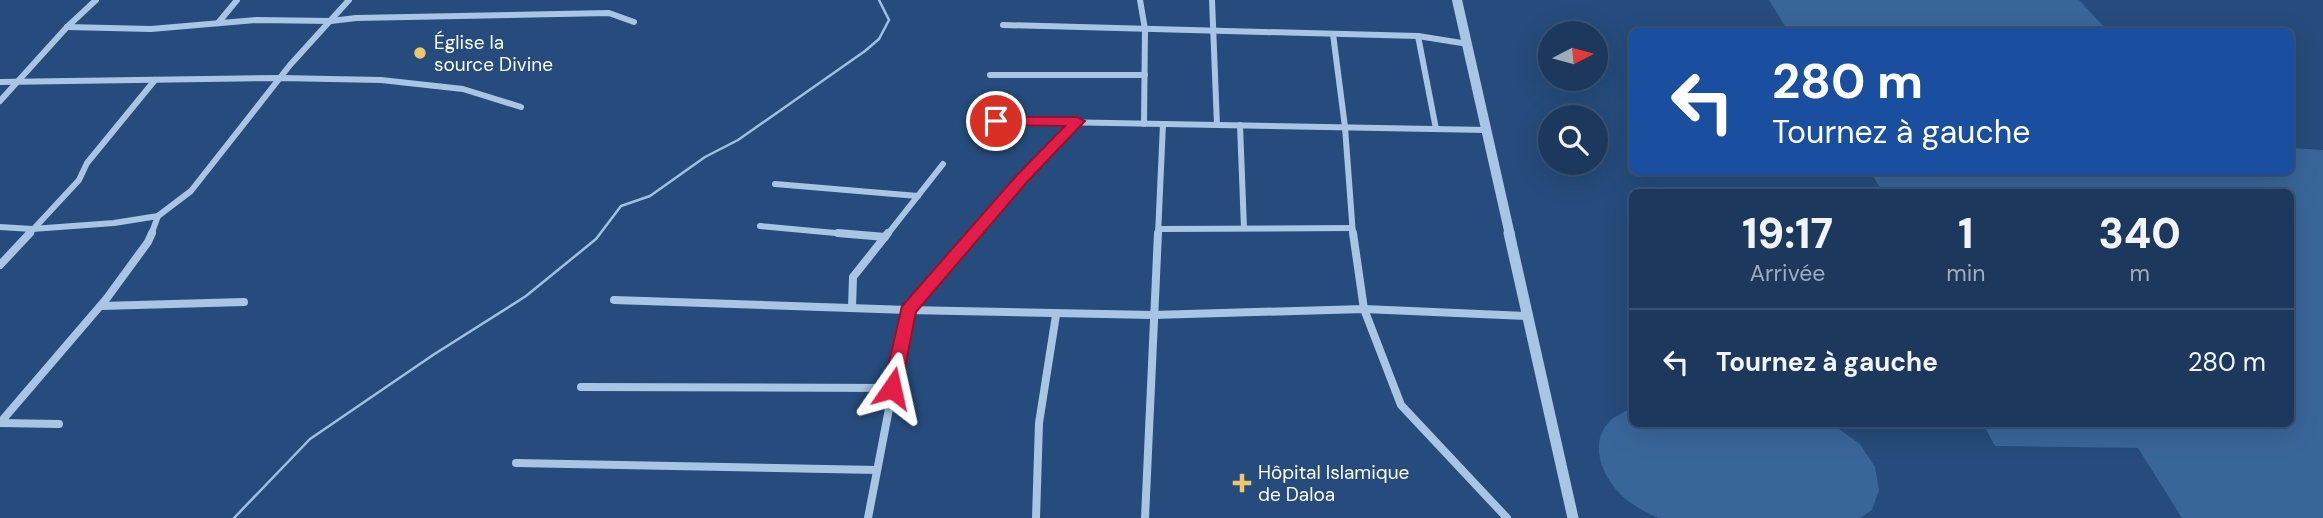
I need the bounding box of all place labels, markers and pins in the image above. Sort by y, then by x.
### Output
place label: Église la source Divine [434,30,553,77]
marker: Église la source Divine [412,45,428,61]
pin [966,91,1026,151]
place label: Hôpital Islamique de Daloa [1258,460,1409,507]
marker: Hôpital Islamique de Daloa [1232,473,1252,493]

